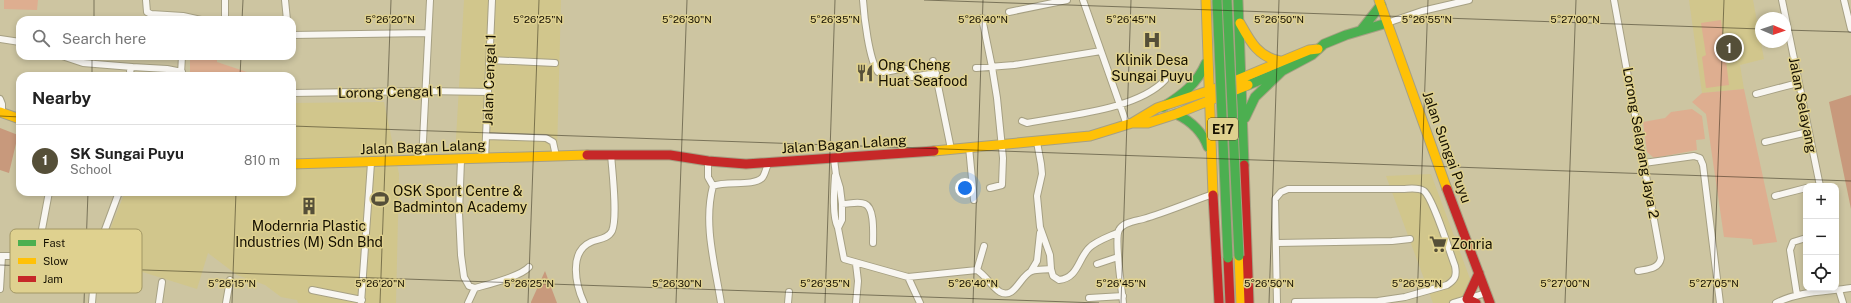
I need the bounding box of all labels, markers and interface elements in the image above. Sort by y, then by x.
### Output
north arrow [1755,12,1791,48]
text: 5°26'20"N [365,13,415,25]
text: 5°26'25"N [513,13,563,25]
text: 5°26'30"N [662,13,712,25]
text: 5°26'35"N [810,13,860,25]
text: 5°26'40"N [958,13,1008,25]
text: 5°26'45"N [1106,13,1156,25]
text: 5°26'50"N [1254,13,1304,25]
text: 5°26'55"N [1402,13,1452,25]
text: 5°27'00"N [1550,13,1600,25]
search box [16,16,296,60]
icon: search [30,27,52,49]
text: Search here [62,30,146,47]
hospital icon: Klinik Desa Sungai Puyu [1142,30,1162,50]
pin: 1 [1716,33,1742,63]
street label: Jalan Cengal 1 [479,34,499,126]
place label: Klinik Desa Sungai Puyu [1111,52,1193,84]
street label: Jalan Selayang [1786,56,1820,155]
place label: Ong Cheng Huat Seafood [878,57,968,89]
restaurant icon: Ong Cheng Huat Seafood [855,63,875,83]
street label: Lorong Selayang Jaya 2 [1620,66,1662,220]
street label: Lorong Cengal 1 [338,83,442,101]
text: Nearby [32,88,91,108]
street label: Jalan Sungai Puyu [1419,89,1475,205]
road number: E17 [1208,118,1238,140]
street label: Jalan Bagan Lalang [781,132,908,156]
street label: Jalan Bagan Lalang [360,137,486,157]
text: SK Sungai Puyu [70,145,184,162]
text: 1 [42,153,48,168]
text: 810 m [244,153,280,168]
text: School [70,162,112,177]
your location [955,178,975,198]
place label: OSK Sport Centre & Badminton Academy [393,183,528,215]
map controls [1803,183,1839,291]
button: + [1803,183,1839,219]
sports icon: OSK Sport Centre & Badminton Academy [370,189,390,209]
building icon: Modernria Plastic Industries (M) Sdn Bhd [299,196,319,216]
place label: Modernria Plastic Industries (M) Sdn Bhd [235,218,383,250]
button: − [1803,219,1839,255]
legend [10,229,142,293]
supermarket icon: Zonria [1428,234,1448,254]
place label: Zonria [1451,236,1492,252]
text: Fast [43,237,65,249]
text: Slow [43,255,69,267]
button: locate [1803,255,1839,291]
text: Jam [43,273,63,285]
text: 5°26'15"N [208,277,256,289]
text: 5°26'20"N [355,277,405,289]
text: 5°26'25"N [504,277,554,289]
text: 5°26'30"N [652,277,702,289]
text: 5°26'35"N [800,277,850,289]
text: 5°26'40"N [948,277,998,289]
text: 5°26'45"N [1096,277,1146,289]
text: 5°26'50"N [1244,277,1294,289]
text: 5°26'55"N [1392,277,1442,289]
text: 5°27'00"N [1540,277,1590,289]
text: 5°27'05"N [1689,277,1739,289]

